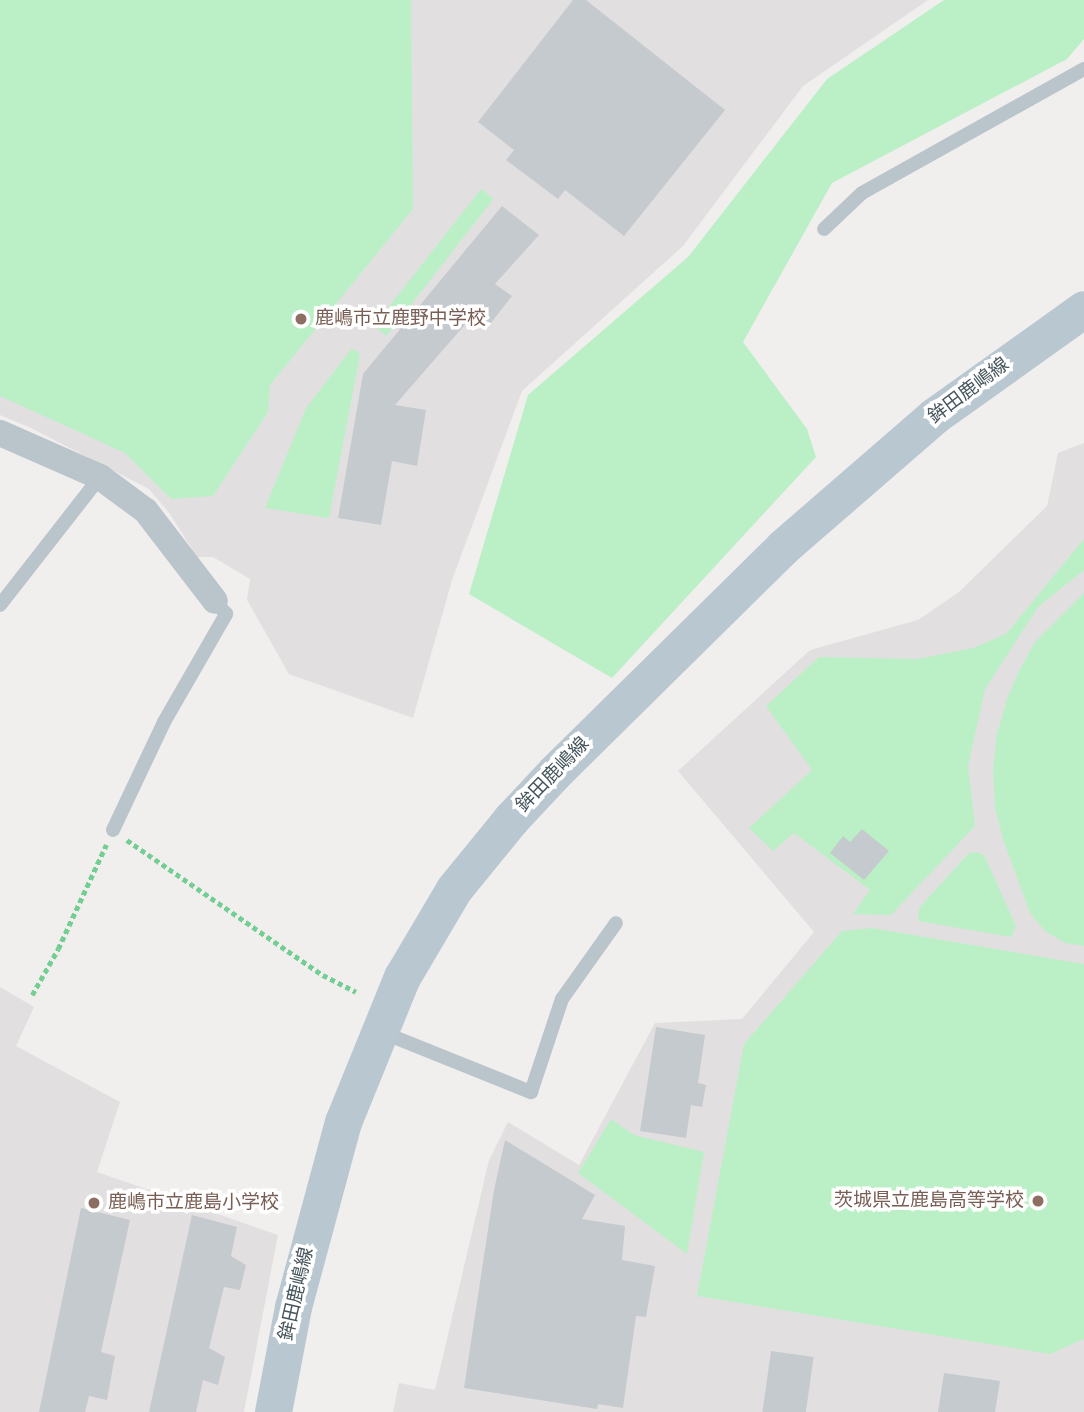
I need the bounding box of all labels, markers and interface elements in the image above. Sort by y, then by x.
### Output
place label: 鹿嶋市立鹿野中学校 [315,308,486,330]
marker: 鹿嶋市立鹿野中学校 [293,311,309,327]
street label: 鉾田鹿嶋線 [924,353,1014,429]
street label: 鉾田鹿嶋線 [512,733,594,817]
place label: 茨城県立鹿島高等学校 [834,1190,1024,1212]
place label: 鹿嶋市立鹿島小学校 [108,1192,279,1214]
marker: 茨城県立鹿島高等学校 [1030,1193,1046,1209]
marker: 鹿嶋市立鹿島小学校 [86,1195,102,1211]
street label: 鉾田鹿嶋線 [275,1245,319,1343]

